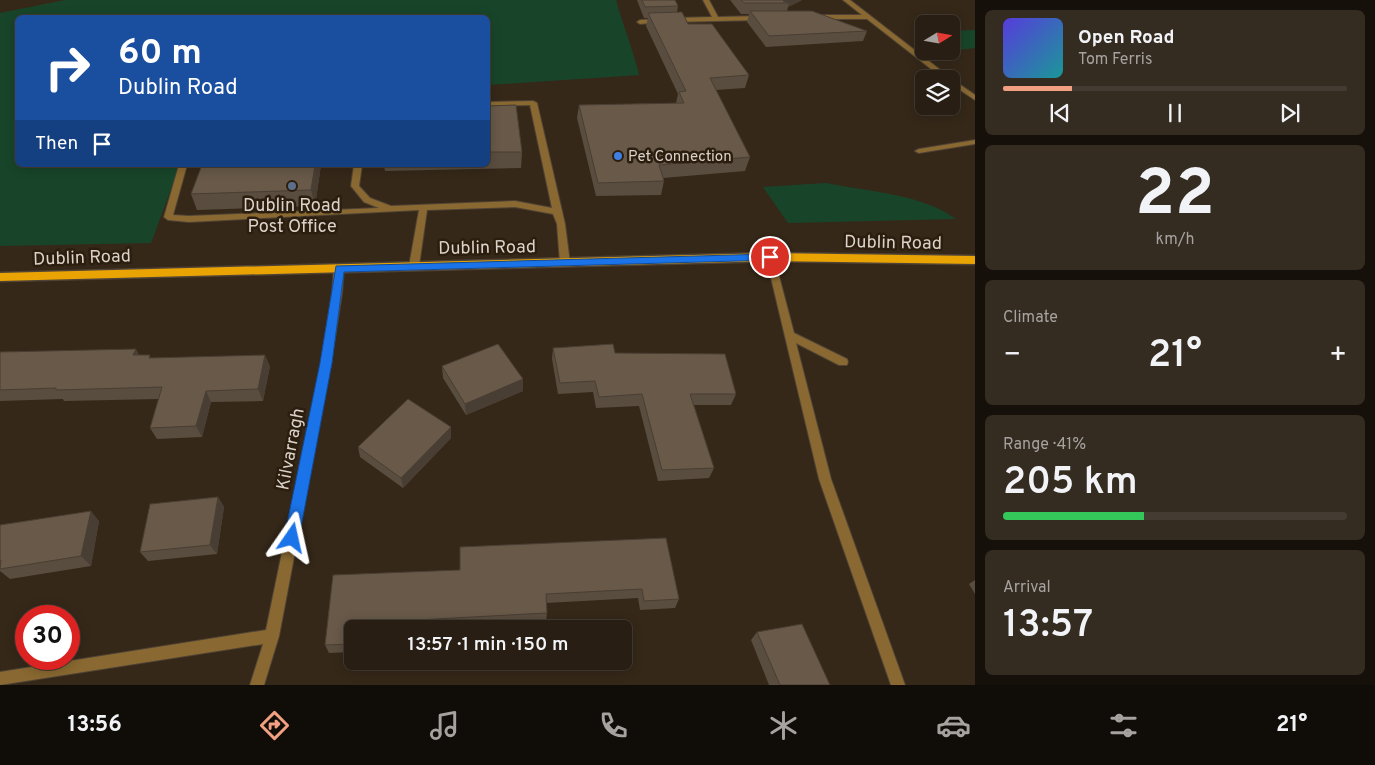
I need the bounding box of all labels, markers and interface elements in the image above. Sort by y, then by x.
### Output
north arrow [915,15,960,60]
map controls [915,15,960,115]
text: Open Road [1078,26,1174,50]
text: 60 m [118,32,202,76]
icon: right [35,35,100,100]
text: Tom Ferris [1078,50,1152,70]
button: layers [915,70,960,115]
text: Dublin Road [118,75,238,102]
icon: previous [1046,99,1074,127]
icon: pause [1161,99,1189,127]
icon: next [1276,99,1304,127]
icon: arrive [88,130,116,158]
text: Then [35,132,78,156]
place label: Pet Connection [628,148,732,167]
marker: Pet Connection [612,150,624,162]
text: 22 [1135,156,1215,238]
marker: Dublin Road Post Office [286,180,298,192]
place label: Dublin Road Post Office [243,195,341,239]
text: km/h [1156,230,1194,250]
street label: Dublin Road [844,231,942,256]
street label: Dublin Road [438,236,536,261]
pin [749,236,791,278]
icon: arrive [756,243,784,271]
street label: Dublin Road [33,245,131,272]
text: Climate [1003,308,1058,328]
text: 21° [1148,332,1202,381]
text: − [1003,338,1021,374]
text: + [1329,338,1347,374]
street label: Kilvarragh [272,406,311,492]
text: Range · 41% [1003,435,1086,455]
text: 205 km [1003,459,1138,508]
position arrow [265,511,317,563]
text: Arrival [1003,578,1051,598]
text: 13:57 [1003,602,1093,651]
speed limit sign: 30 [15,605,80,670]
text: 13:57 · 1 min · 150 m [408,633,568,657]
icon: directions [257,708,292,743]
icon: music [427,708,462,743]
icon: phone [596,708,631,743]
icon: climate [766,708,801,743]
icon: car [936,708,971,743]
icon: filters [1106,708,1141,743]
text: 13:56 [67,712,122,739]
text: 21° [1276,712,1308,739]

